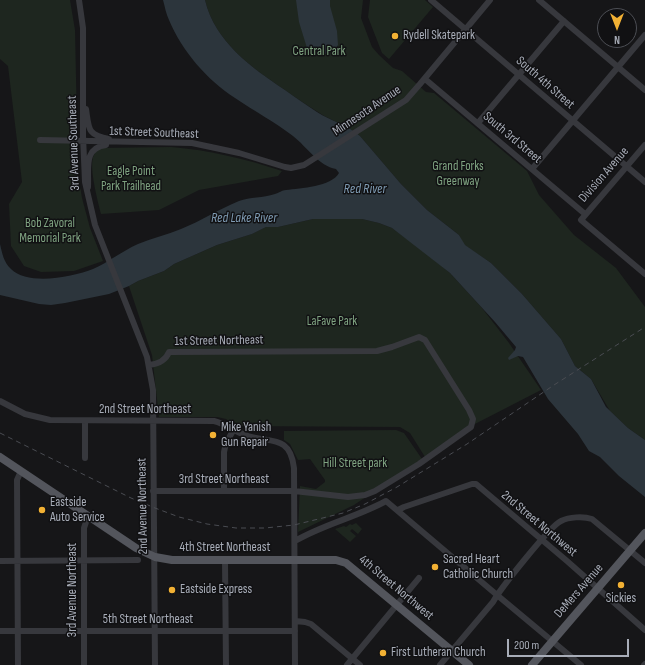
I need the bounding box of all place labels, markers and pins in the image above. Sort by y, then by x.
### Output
place label: Rydell Skatepark [403,28,475,44]
marker: Rydell Skatepark [390,31,400,41]
place label: Mike Yanish Gun Repair [221,420,271,451]
marker: Mike Yanish Gun Repair [208,430,218,440]
place label: Eastside Auto Service [50,495,105,526]
marker: Eastside Auto Service [37,505,47,515]
place label: Sacred Heart Catholic Church [443,552,513,583]
marker: Sacred Heart Catholic Church [430,562,440,572]
marker: Sickies [616,580,626,590]
place label: Eastside Express [180,582,252,598]
marker: Eastside Express [167,585,177,595]
place label: Sickies [606,591,636,607]
place label: First Lutheran Church [391,645,486,661]
marker: First Lutheran Church [378,648,388,658]

